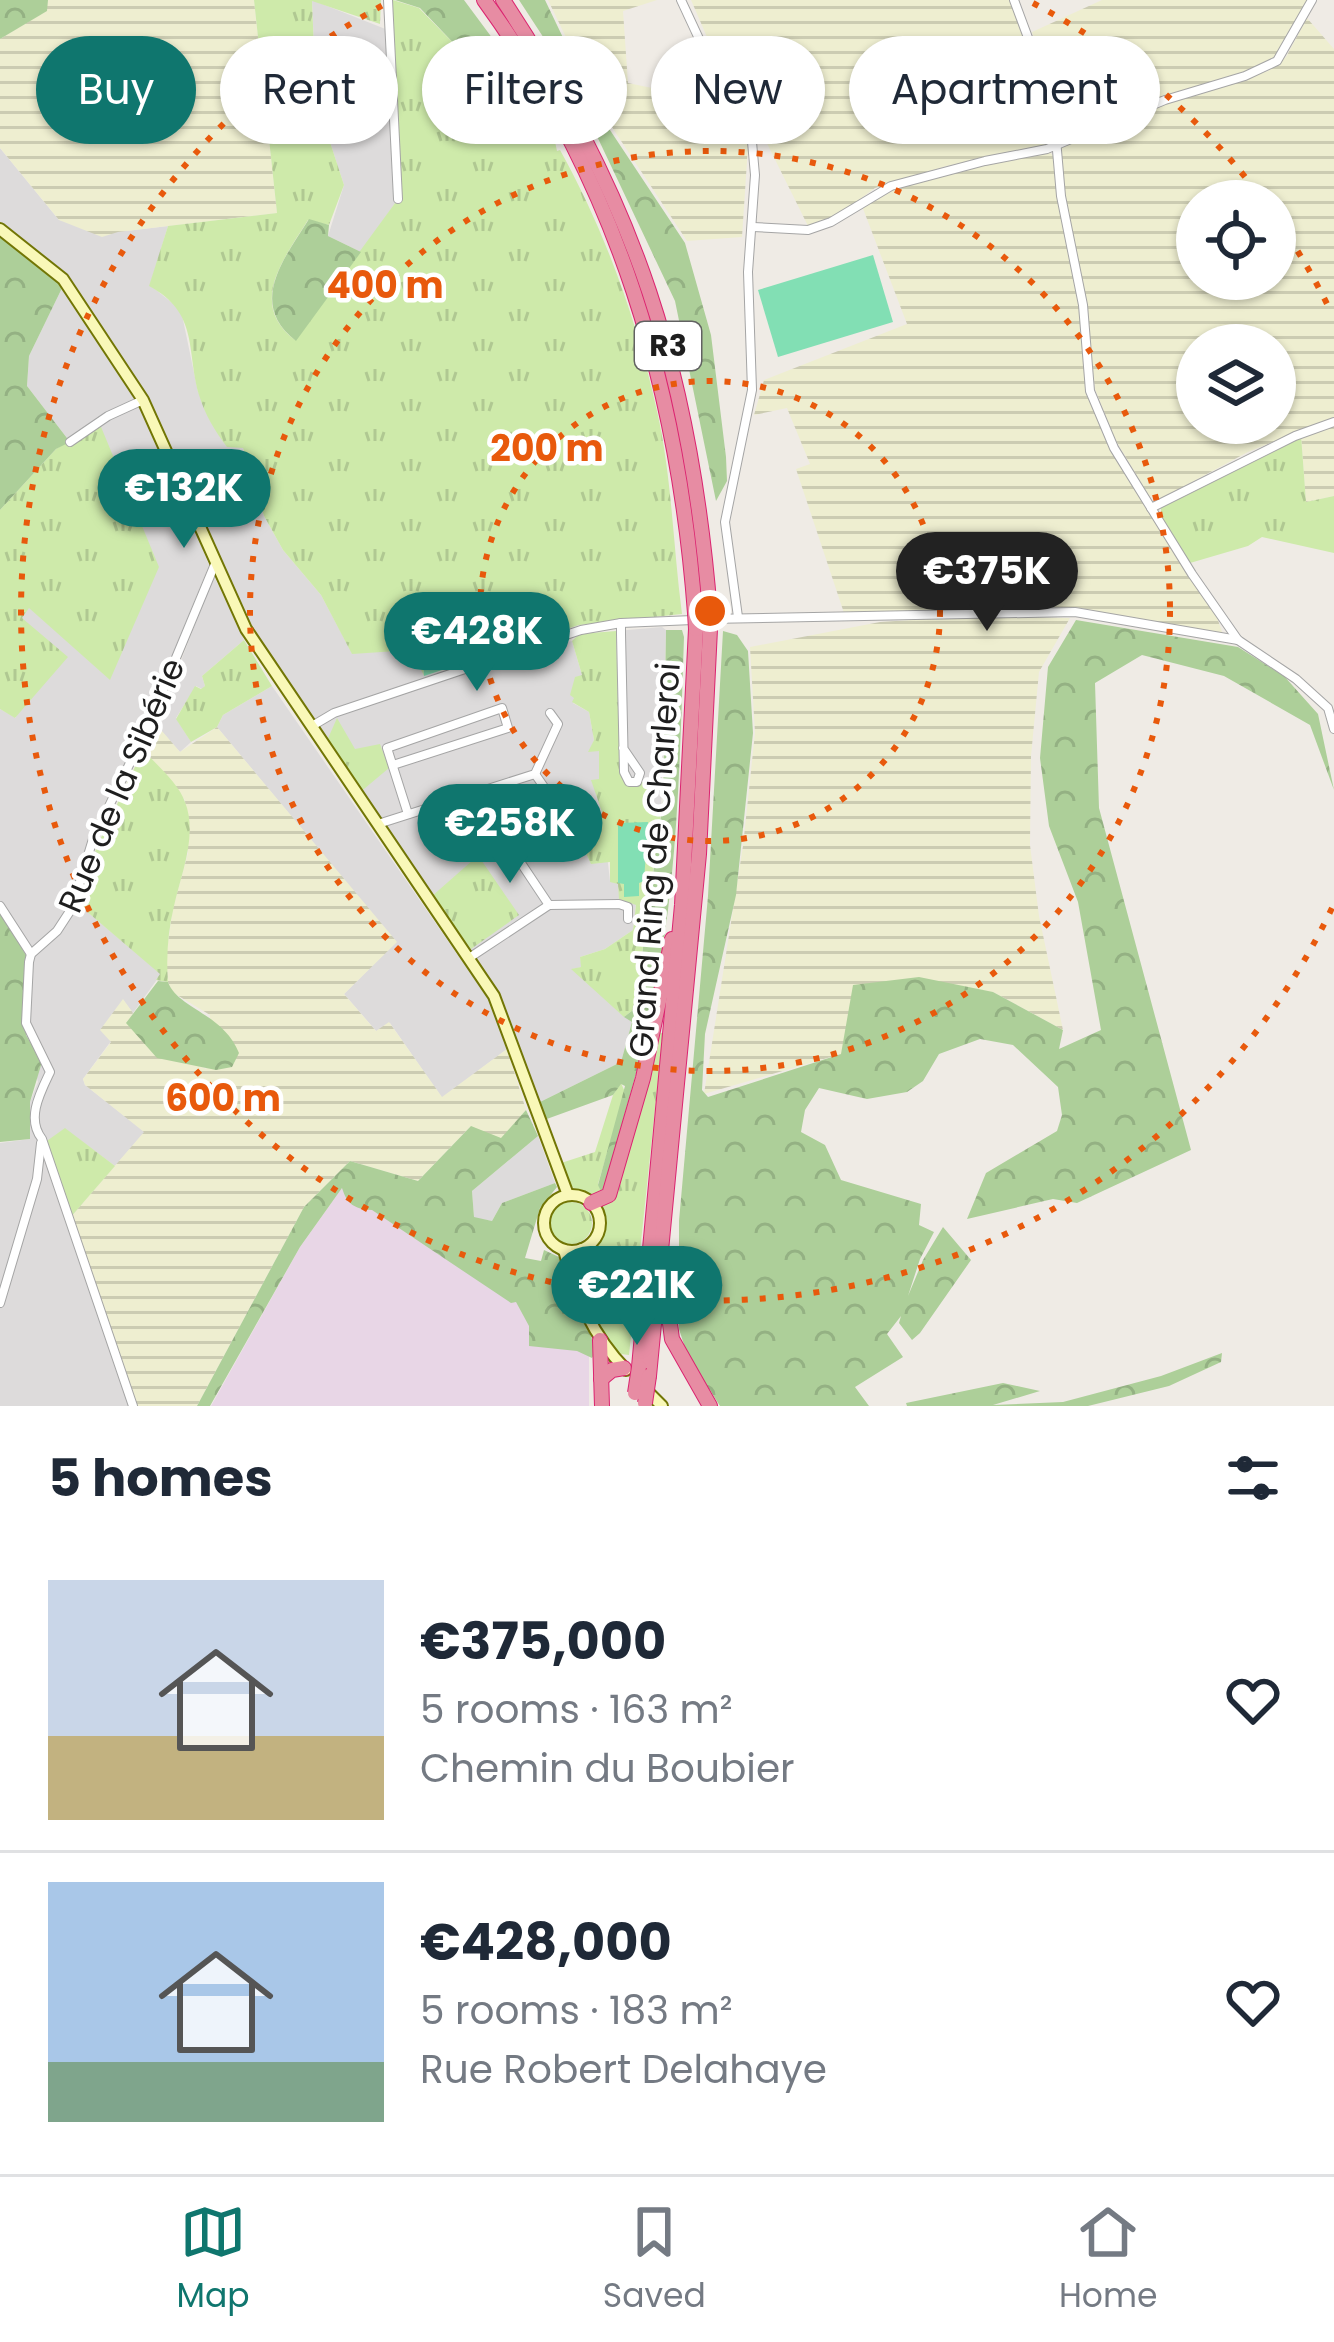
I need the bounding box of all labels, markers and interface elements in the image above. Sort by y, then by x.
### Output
chip: Buy [36,36,196,144]
chip: Rent [220,36,398,144]
chip: Filters [422,36,627,144]
chip: New [651,36,825,144]
chip: Apartment [849,36,1160,144]
map controls [1176,180,1296,444]
button: locate [1176,180,1296,300]
text: 400 m [326,260,444,311]
road number: R3 [635,322,701,370]
button: layers [1176,324,1296,444]
text: 200 m [490,423,604,474]
pin: €132K [100,449,268,551]
text: €132K [125,460,243,515]
pin: €375K [903,532,1071,634]
text: €375K [923,543,1051,598]
centre of rings [689,590,731,632]
pin: €428K [393,592,561,694]
text: €428K [411,603,543,658]
street label: Rue de la Sibérie [47,651,196,920]
street label: Grand Ring de Charleroi [617,661,692,1059]
pin: €258K [426,784,594,886]
text: €258K [444,795,576,850]
text: 600 m [165,1073,281,1124]
pin: €221K [553,1246,721,1348]
text: €221K [578,1257,696,1312]
text: 5 homes [48,1442,273,1514]
icon: filters [1220,1445,1286,1511]
text: €375,000 [420,1605,666,1677]
icon: home [144,1628,288,1772]
icon: heart [1220,1667,1286,1733]
text: 5 rooms · 163 m² [420,1682,733,1737]
text: Chemin du Boubier [420,1741,795,1796]
text: €428,000 [420,1906,672,1978]
icon: home [144,1930,288,2074]
icon: heart [1220,1969,1286,2035]
text: 5 rooms · 183 m² [420,1983,733,2038]
text: Rue Robert Delahaye [420,2042,827,2097]
tab: Map [177,2199,250,2321]
tab: Saved [603,2199,706,2321]
tab: Home [1059,2199,1157,2321]

